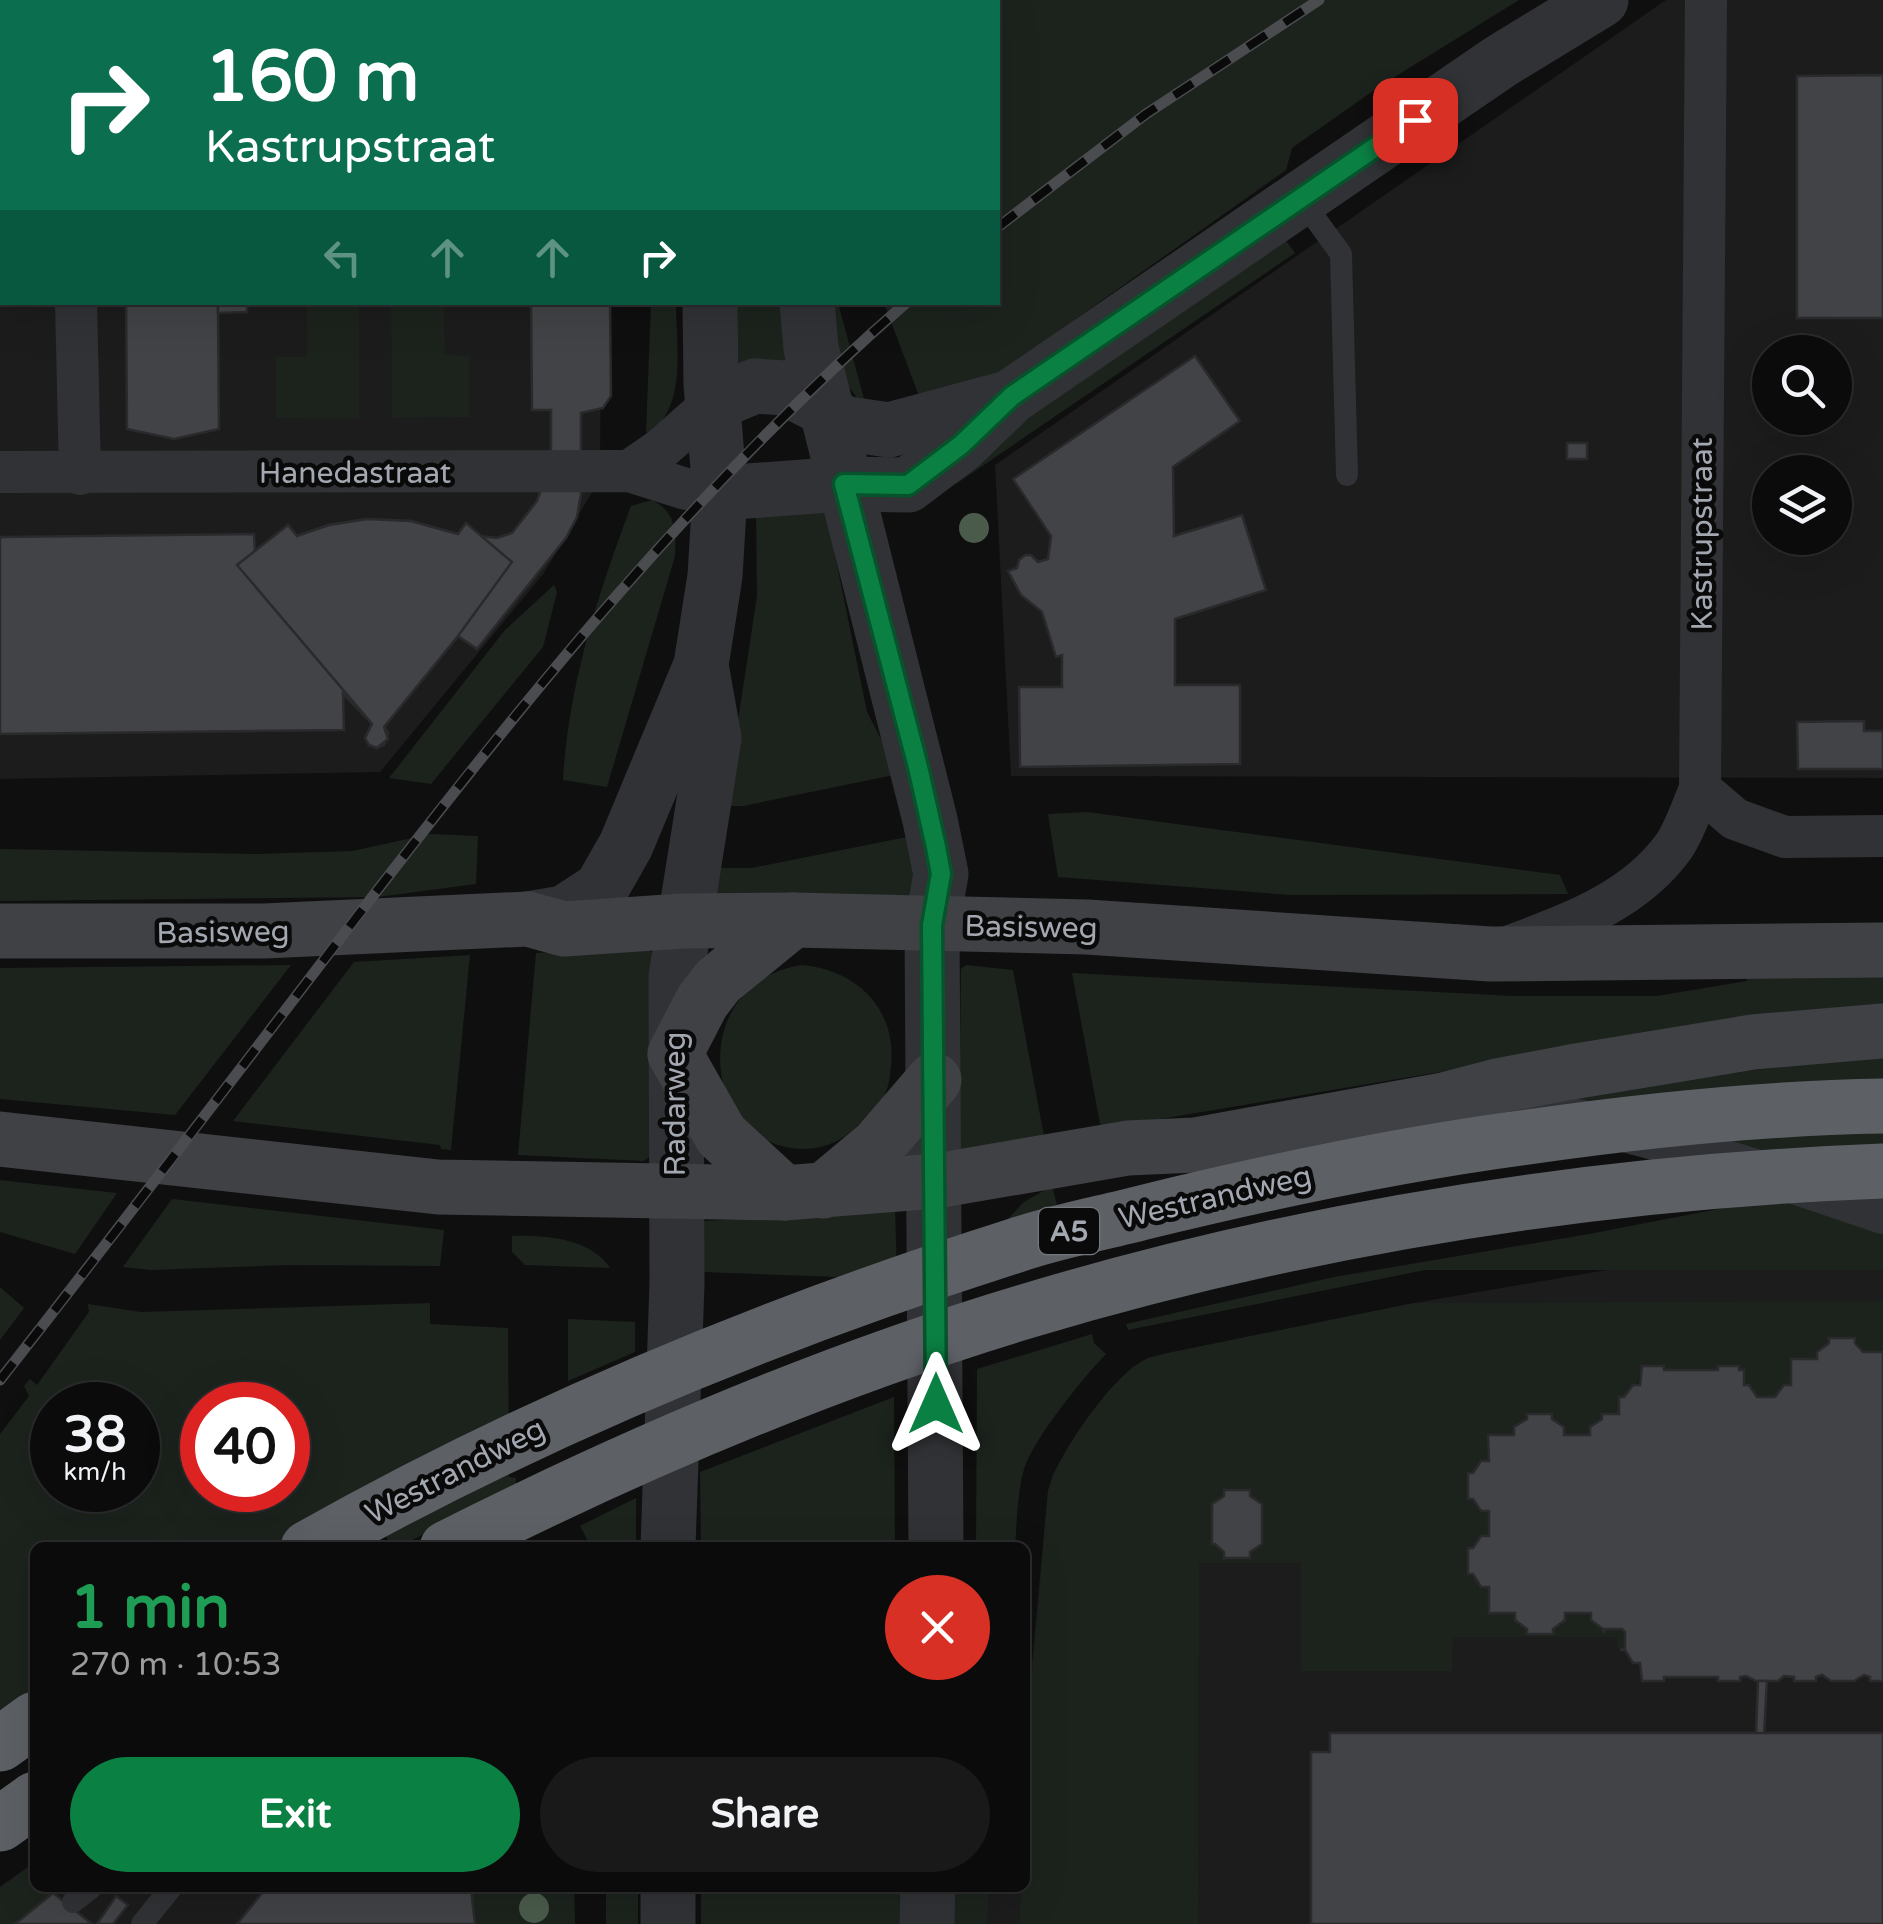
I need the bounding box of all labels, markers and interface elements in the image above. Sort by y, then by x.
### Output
text: 160 m [205,36,419,120]
icon: right [40,40,170,170]
pin [1373,78,1458,163]
icon: arrive [1388,93,1443,148]
text: Kastrupstraat [205,121,495,175]
icon: left [315,230,370,285]
icon: ahead [420,230,475,285]
icon: ahead [525,230,580,285]
icon: right [630,230,685,285]
map controls [1752,335,1852,555]
button: search [1752,335,1852,435]
street label: Kastrupstraat [1684,437,1721,631]
street label: Hanedastraat [259,455,451,492]
button: layers [1752,455,1852,555]
street label: Basisweg [964,908,1098,947]
street label: Basisweg [156,913,290,952]
street label: Radarweg [657,1032,694,1176]
street label: Westrandweg [1115,1157,1315,1238]
road number: A5 [1039,1208,1099,1254]
position arrow [884,1352,988,1456]
speed limit sign: 40 [180,1382,310,1512]
text: 38 [64,1405,126,1465]
street label: Westrandweg [359,1410,551,1533]
text: km/h [64,1457,126,1487]
text: 1 min [70,1572,230,1644]
button: close [885,1575,990,1680]
text: 270 m · 10:53 [70,1646,282,1684]
button: Exit [70,1757,520,1872]
button: Share [540,1757,990,1872]

